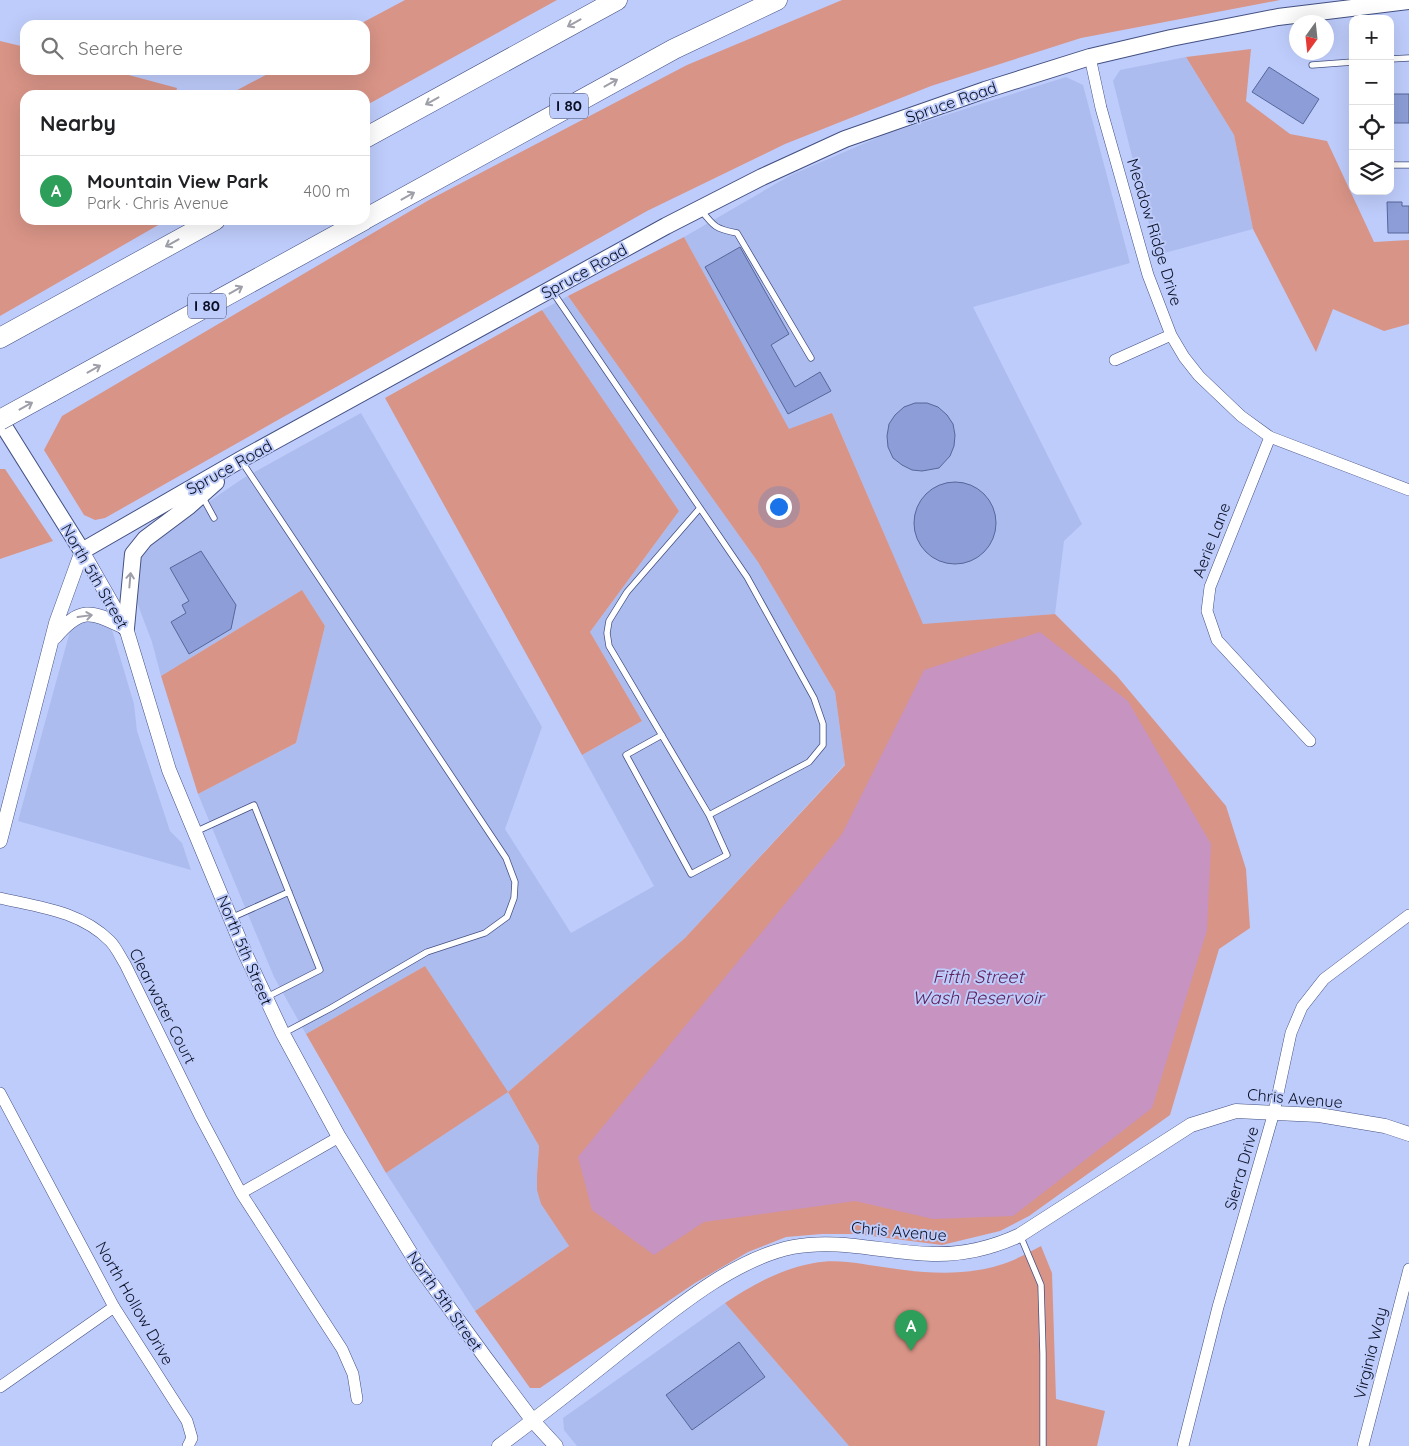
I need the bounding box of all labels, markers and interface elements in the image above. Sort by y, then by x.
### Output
north arrow [1289,15,1334,60]
map controls [1349,15,1394,195]
button: + [1349,15,1394,60]
one-way arrow [568,19,582,29]
search box [20,20,370,75]
icon: search [38,34,66,62]
text: Search here [78,36,183,60]
button: − [1349,60,1394,105]
street label: Spruce Road [903,77,999,127]
one-way arrow [604,78,618,88]
road number: I 80 [550,94,588,118]
one-way arrow [425,97,439,107]
button: locate [1349,105,1394,150]
text: Nearby [40,110,116,136]
button: layers [1349,150,1394,195]
street label: Meadow Ridge Drive [1123,156,1187,308]
text: Mountain View Park [87,169,269,193]
text: A [51,181,61,201]
text: 400 m [304,181,350,201]
one-way arrow [400,190,414,200]
text: Park · Chris Avenue [87,193,228,213]
one-way arrow [166,239,180,249]
street label: Spruce Road [537,239,631,303]
one-way arrow [228,285,243,295]
road number: I 80 [188,294,226,318]
one-way arrow [86,364,101,374]
one-way arrow [18,401,32,411]
street label: Spruce Road [182,435,276,499]
your location [766,494,792,520]
street label: Aerie Lane [1188,500,1234,580]
street label: North 5th Street [57,520,133,632]
one-way arrow [125,572,135,588]
one-way arrow [77,611,93,621]
street label: North 5th Street [213,892,277,1008]
street label: Clearwater Court [125,945,201,1067]
water label: Fifth Street Wash Reservoir [912,965,1046,1009]
street label: Chris Avenue [1246,1084,1344,1112]
street label: Sierra Drive [1220,1124,1262,1212]
street label: Chris Avenue [850,1217,948,1245]
street label: North Hollow Drive [92,1238,178,1368]
street label: North 5th Street [403,1247,487,1355]
street label: Virginia Way [1349,1305,1391,1401]
pin: A [895,1310,927,1351]

